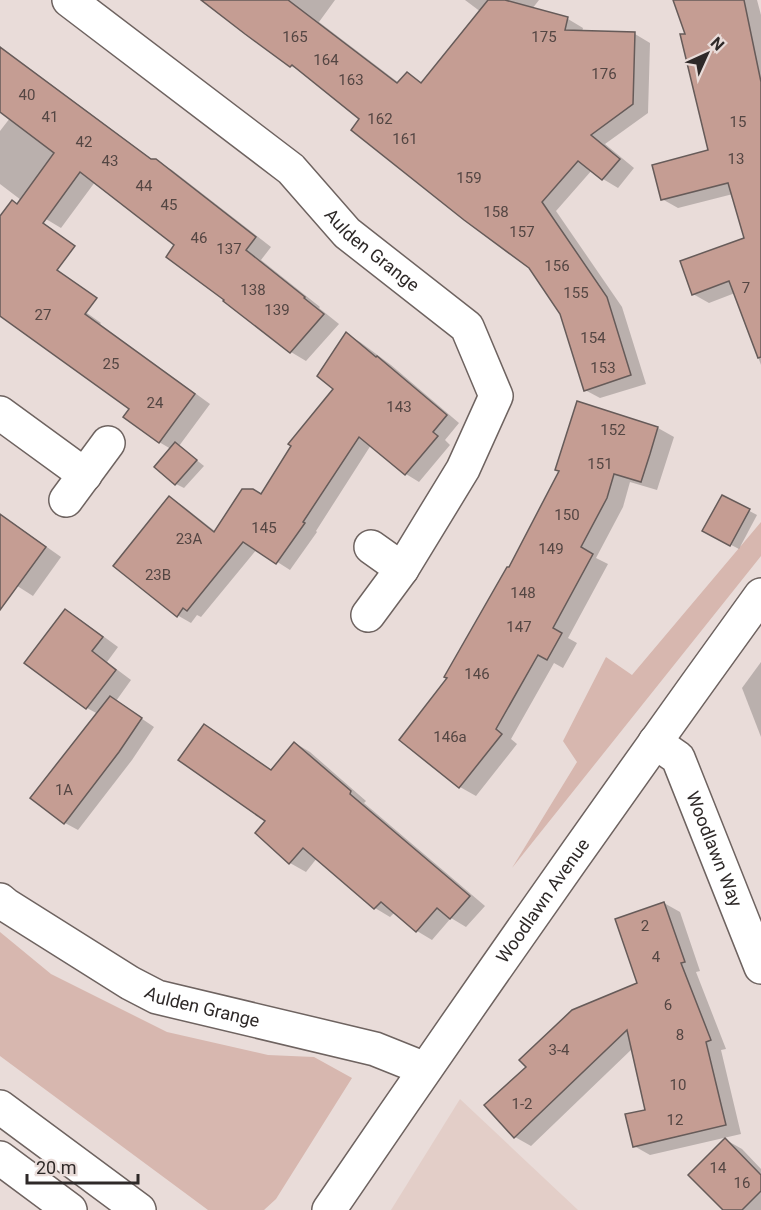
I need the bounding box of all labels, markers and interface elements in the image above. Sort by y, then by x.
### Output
north arrow [677,24,737,84]
house number: 165 [282,28,308,46]
house number: 175 [531,28,557,46]
text: N [707,33,728,54]
house number: 164 [313,51,339,69]
house number: 176 [591,65,617,83]
house number: 163 [338,71,364,89]
house number: 40 [19,86,35,104]
house number: 41 [42,108,58,126]
house number: 162 [367,110,393,128]
house number: 15 [730,113,746,131]
house number: 161 [392,130,418,148]
house number: 42 [76,133,92,151]
house number: 13 [728,150,744,168]
house number: 43 [102,152,118,170]
house number: 159 [456,169,482,187]
house number: 44 [136,177,153,195]
house number: 45 [161,196,177,214]
house number: 158 [483,203,509,221]
street label: Aulden Grange [321,204,424,296]
house number: 157 [509,223,535,241]
house number: 46 [191,229,207,247]
house number: 137 [216,240,242,258]
house number: 156 [544,257,570,275]
house number: 7 [742,279,750,297]
house number: 138 [240,281,266,299]
house number: 155 [563,284,589,302]
house number: 139 [264,301,290,319]
house number: 27 [35,306,51,324]
house number: 154 [580,329,606,347]
house number: 25 [103,355,119,373]
house number: 153 [590,359,616,377]
house number: 24 [147,394,164,412]
house number: 143 [386,398,412,416]
house number: 152 [600,421,626,439]
house number: 151 [587,455,613,473]
house number: 150 [554,506,580,524]
house number: 145 [251,519,277,537]
house number: 23A [176,530,203,548]
house number: 149 [538,540,564,558]
house number: 23B [145,566,171,584]
house number: 148 [510,584,536,602]
house number: 147 [506,618,532,636]
house number: 146 [464,665,490,683]
house number: 146a [433,728,467,746]
house number: 1A [55,781,73,799]
street label: Woodlawn Way [682,788,747,910]
street label: Woodlawn Avenue [492,834,594,967]
house number: 2 [641,917,649,935]
house number: 4 [652,948,661,966]
street label: Aulden Grange [141,981,262,1031]
house number: 6 [664,996,672,1014]
house number: 8 [676,1026,684,1044]
house number: 3-4 [548,1041,570,1059]
house number: 10 [670,1076,686,1094]
house number: 1-2 [511,1095,533,1113]
house number: 12 [667,1111,683,1129]
scale bar [27,1147,138,1185]
text: 20 m [36,1157,76,1178]
house number: 14 [710,1159,727,1177]
house number: 16 [734,1174,750,1192]

